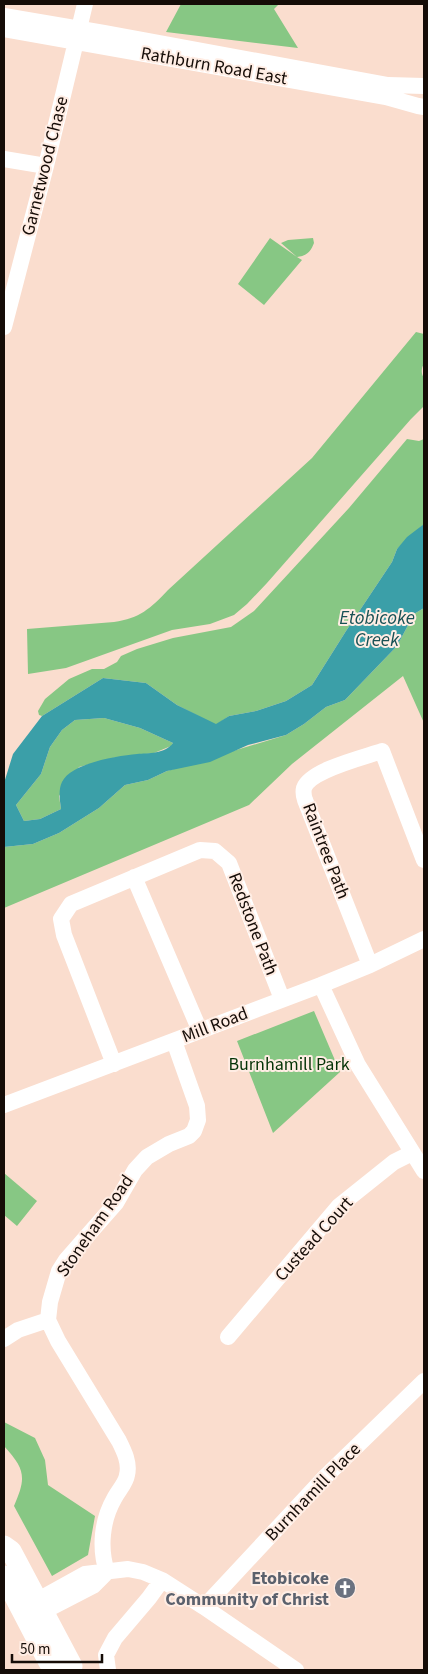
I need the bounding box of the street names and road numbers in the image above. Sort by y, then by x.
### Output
street label: Rathburn Road East [139,41,289,91]
street label: Garnetwood Chase [16,94,74,238]
street label: Raintree Path [296,799,356,903]
street label: Redstone Path [222,869,284,979]
street label: Mill Road [178,1001,252,1049]
street label: Stoneham Road [50,1170,140,1282]
street label: Custead Court [269,1191,359,1287]
street label: Burnhamill Place [260,1437,367,1547]

